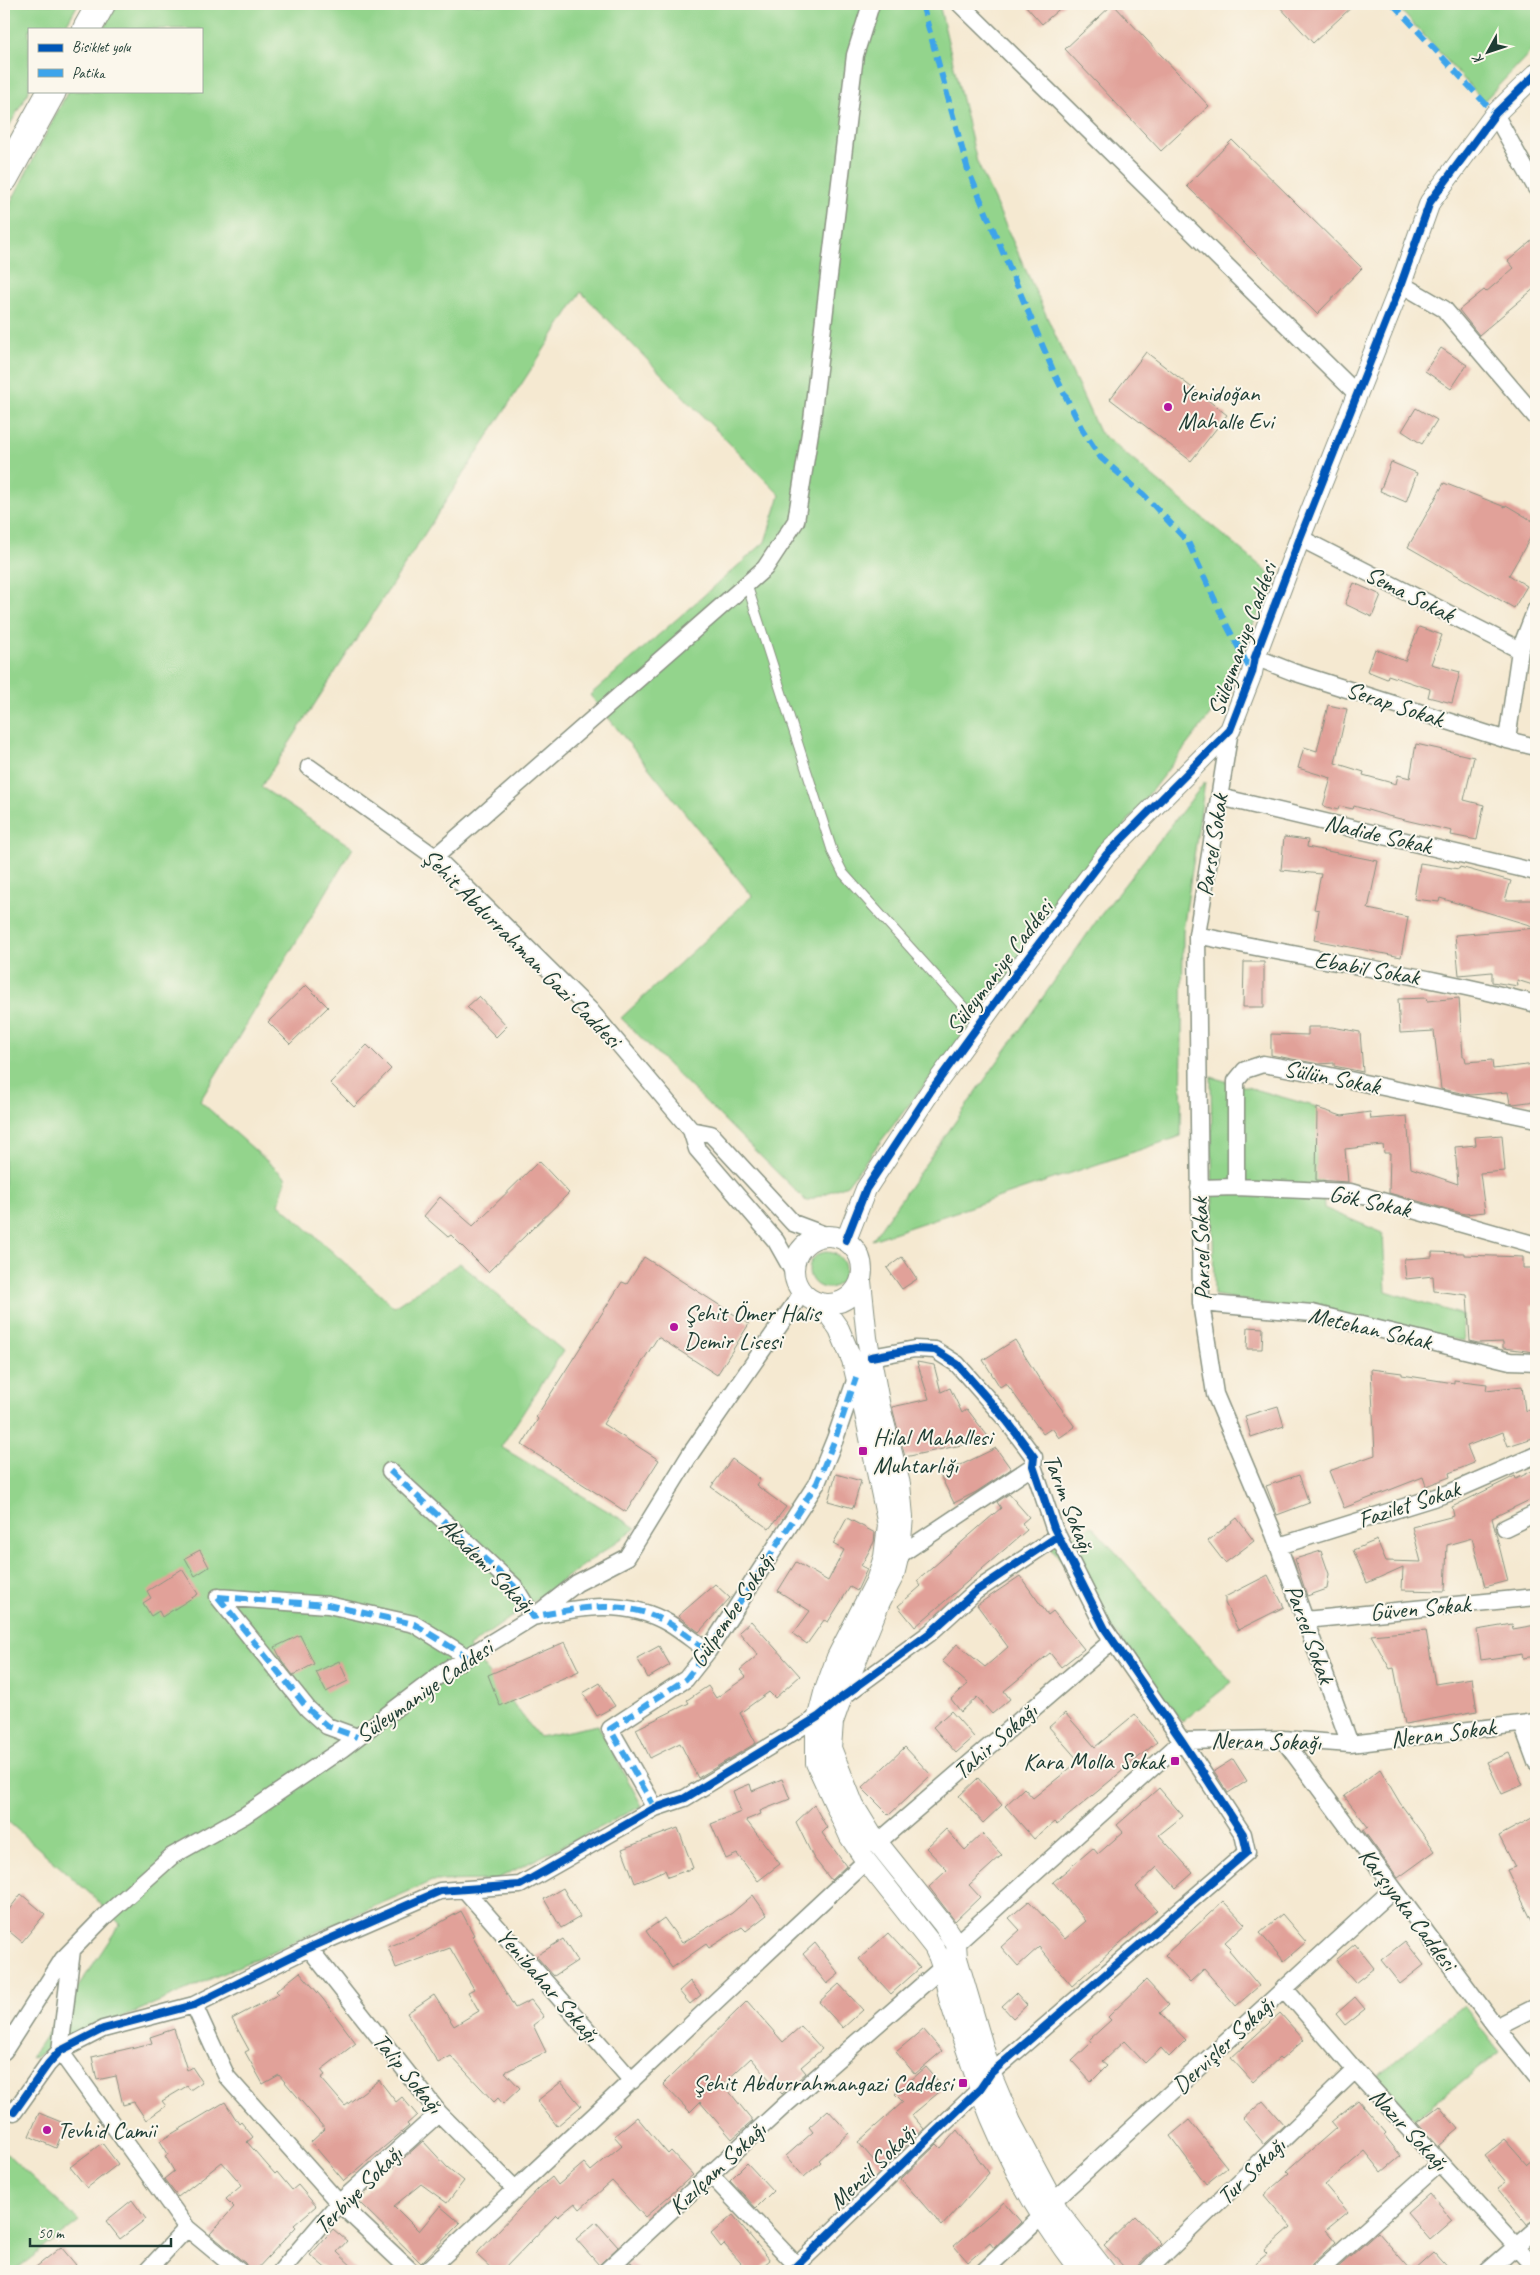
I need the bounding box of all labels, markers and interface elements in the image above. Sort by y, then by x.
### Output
legend [28,28,202,92]
north arrow [1462,28,1512,78]
text: Bisiklet yolu [72,38,132,57]
text: K [1468,50,1487,68]
text: Patika [72,64,106,83]
place label: Yenidoğan Mahalle Evi [1178,378,1276,436]
marker: Yenidoğan Mahalle Evi [1162,401,1174,413]
street label: Süleymaniye Caddesi [1200,556,1284,720]
street label: Sema Sokak [1360,559,1462,630]
street label: Serap Sokak [1343,674,1449,734]
street label: Parsel Sokak [1189,789,1235,898]
street label: Nadide Sokak [1322,807,1437,861]
street label: Şehit Abdurrahman Gazi Caddesi [416,842,630,1056]
street label: Süleymaniye Caddesi [939,892,1061,1040]
street label: Ebabil Sokak [1312,944,1424,992]
street label: Sülün Sokak [1281,1053,1385,1101]
street label: Gök Sokak [1327,1178,1415,1225]
street label: Parsel Sokak [1184,1195,1218,1301]
place label: Şehit Ömer Halis Demir Lisesi [684,1298,823,1356]
street label: Metehan Sokak [1306,1299,1437,1357]
marker: Şehit Ömer Halis Demir Lisesi [668,1321,680,1333]
place label: Hilal Mahallesi Muhtarlığı [873,1422,995,1480]
marker: Hilal Mahallesi Muhtarlığı [857,1445,869,1457]
street label: Tarım Sokağı [1037,1450,1102,1558]
street label: Fazilet Sokak [1354,1473,1466,1535]
street label: Akademi Sokağı [433,1511,542,1620]
street label: Gülpembe Sokağı [683,1546,782,1673]
street label: Parsel Sokak [1278,1580,1343,1690]
street label: Güven Sokak [1369,1588,1474,1627]
street label: Süleymaniye Caddesi [349,1631,501,1749]
street label: Tahir Sokağı [947,1695,1044,1786]
street label: Neran Sokak [1389,1711,1499,1754]
street label: Neran Sokağı [1211,1725,1323,1757]
place label: Kara Molla Sokak [1023,1746,1167,1776]
marker: Kara Molla Sokak [1169,1755,1181,1767]
street label: Karşıyaka Caddesi [1352,1842,1465,1978]
street label: Yenibahar Sokağı [490,1922,607,2049]
street label: Dervişler Sokağı [1166,1989,1282,2100]
street label: Talip Sokağı [366,2027,451,2121]
place label: Şehit Abdurrahmangazi Caddesi [693,2068,955,2098]
marker: Şehit Abdurrahmangazi Caddesi [957,2077,969,2089]
street label: Nazır Sokağı [1363,2081,1456,2178]
street label: Kızılçam Sokağı [662,2114,773,2221]
place label: Tevhid Camii [57,2115,158,2145]
street label: Menzil Sokağı [822,2117,923,2216]
marker: Tevhid Camii [41,2124,53,2136]
street label: Tur Sokağı [1210,2130,1293,2211]
street label: Terbiye Sokağı [307,2138,410,2241]
scale bar [30,2215,171,2247]
text: 50 m [38,2224,65,2243]

